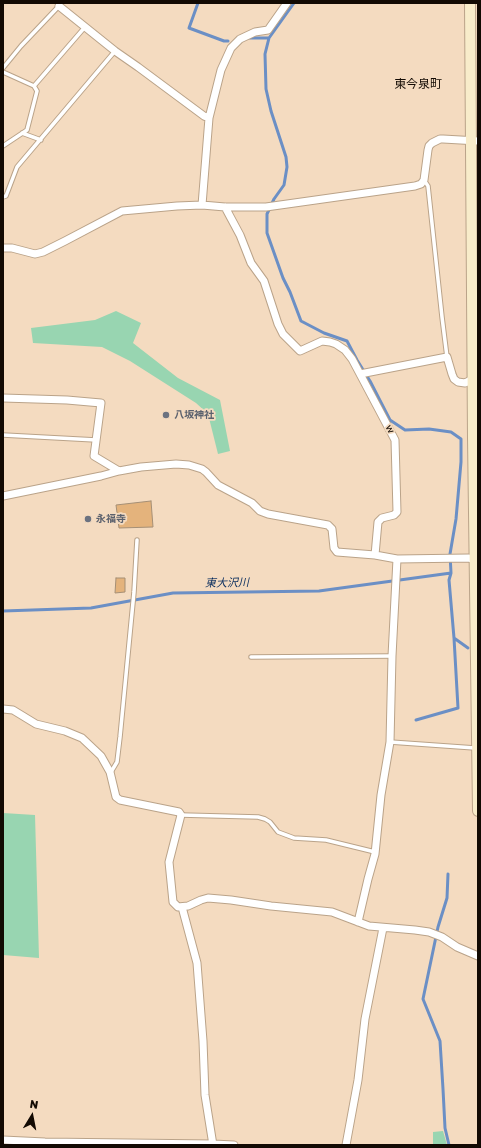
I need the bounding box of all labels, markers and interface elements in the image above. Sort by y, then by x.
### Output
district label: 東今泉町 [394,77,442,91]
place label: 八坂神社 [174,409,214,421]
marker: 八坂神社 [161,410,171,420]
street label: w [383,423,397,435]
place label: 永福寺 [96,513,126,525]
marker: 永福寺 [83,514,93,524]
water label: 東大沢川 [205,576,249,590]
north arrow [12,1096,52,1136]
text: N [29,1097,39,1111]

